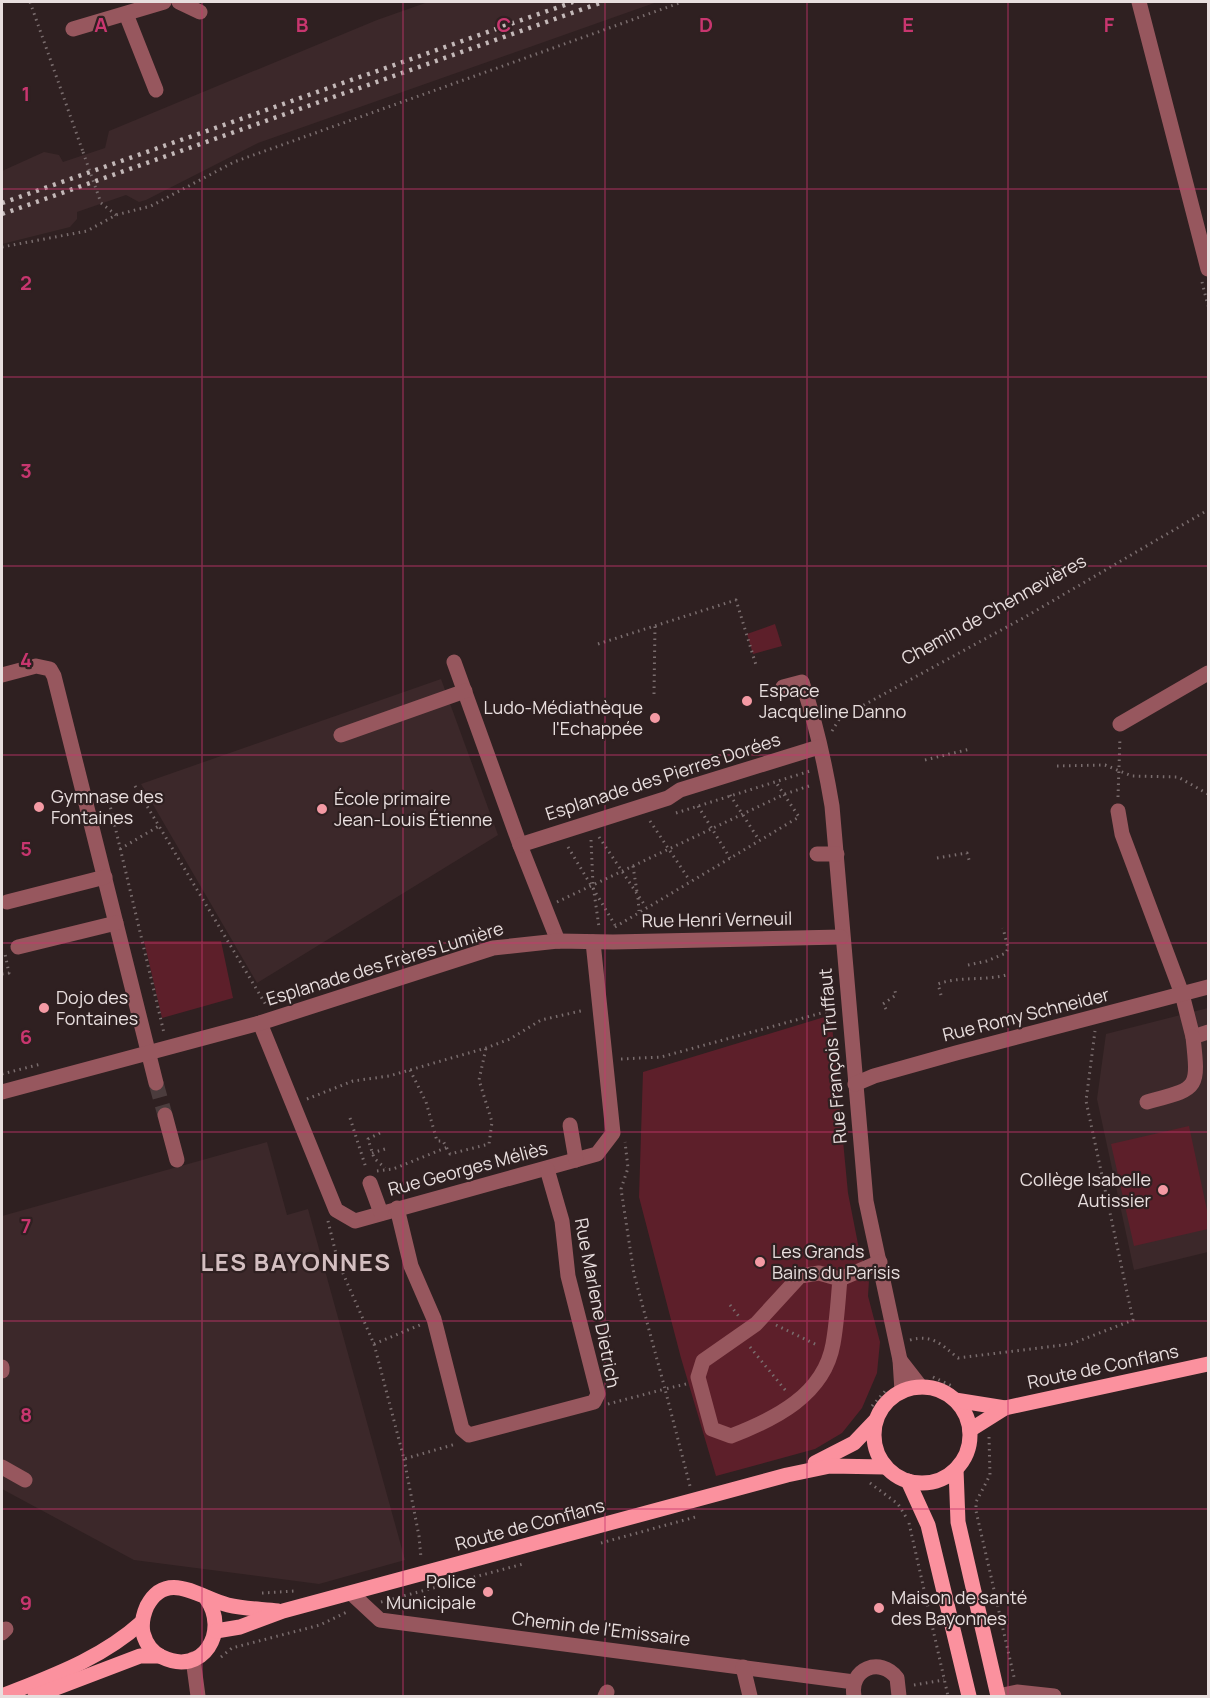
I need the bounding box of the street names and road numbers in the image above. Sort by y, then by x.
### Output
street label: Chemin de Chennevières [897,548,1090,670]
street label: Esplanade des Pierres Dorées [542,727,783,825]
street label: Rue Henri Verneuil [641,906,793,932]
street label: Esplanade des Frères Lumière [263,915,506,1011]
street label: Rue François Truffaut [812,967,852,1145]
street label: Rue Romy Schneider [940,982,1112,1046]
street label: Rue Georges Méliès [385,1135,550,1201]
street label: Rue Marlene Dietrich [570,1216,626,1390]
street label: Route de Conflans [1025,1338,1181,1394]
street label: Route de Conflans [452,1493,607,1556]
street label: Chemin de l'Emissaire [511,1605,692,1651]

